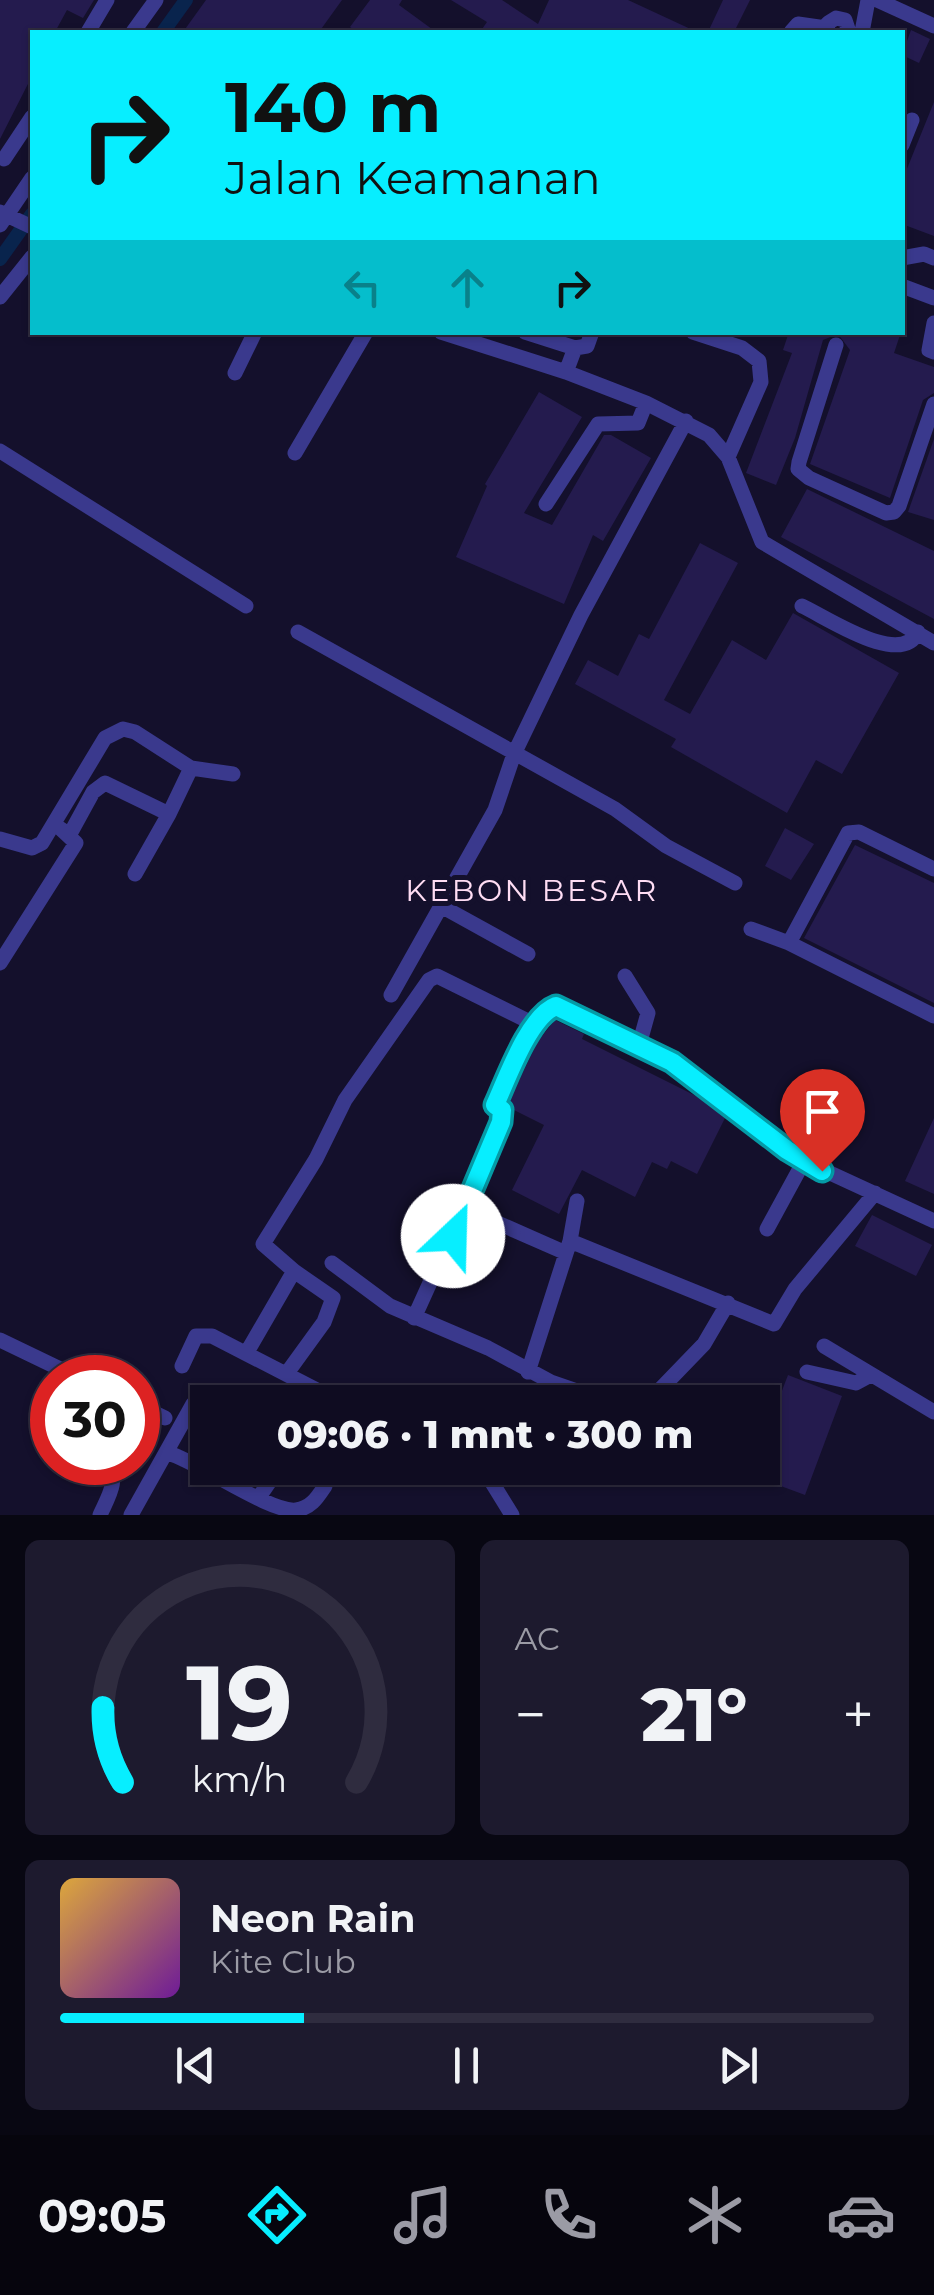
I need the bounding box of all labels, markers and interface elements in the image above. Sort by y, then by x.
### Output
text: 140 m [225,64,441,150]
icon: right [60,70,190,200]
text: Jalan Keamanan [225,150,601,205]
icon: left [335,260,390,315]
icon: ahead [440,260,495,315]
icon: right [545,260,600,315]
district label: KEBON BESAR [405,872,659,909]
pin [780,1069,865,1172]
icon: arrive [795,1084,850,1139]
position arrow [401,1184,505,1288]
speed limit sign: 30 [30,1355,160,1485]
text: 09:06 · 1 mnt · 300 m [277,1411,693,1458]
text: AC [515,1619,560,1658]
text: 19 [186,1639,293,1766]
text: 21° [641,1668,748,1760]
text: − [515,1681,546,1748]
text: + [842,1681,874,1748]
text: km/h [192,1757,287,1801]
text: Neon Rain [210,1895,415,1942]
text: Kite Club [210,1942,356,1981]
icon: previous [168,2038,223,2093]
icon: pause [439,2038,494,2093]
icon: next [711,2038,766,2093]
icon: directions [242,2180,312,2250]
icon: music [388,2180,458,2250]
icon: phone [534,2180,604,2250]
icon: climate [680,2180,750,2250]
icon: car [826,2180,896,2250]
text: 09:05 [38,2188,166,2243]

